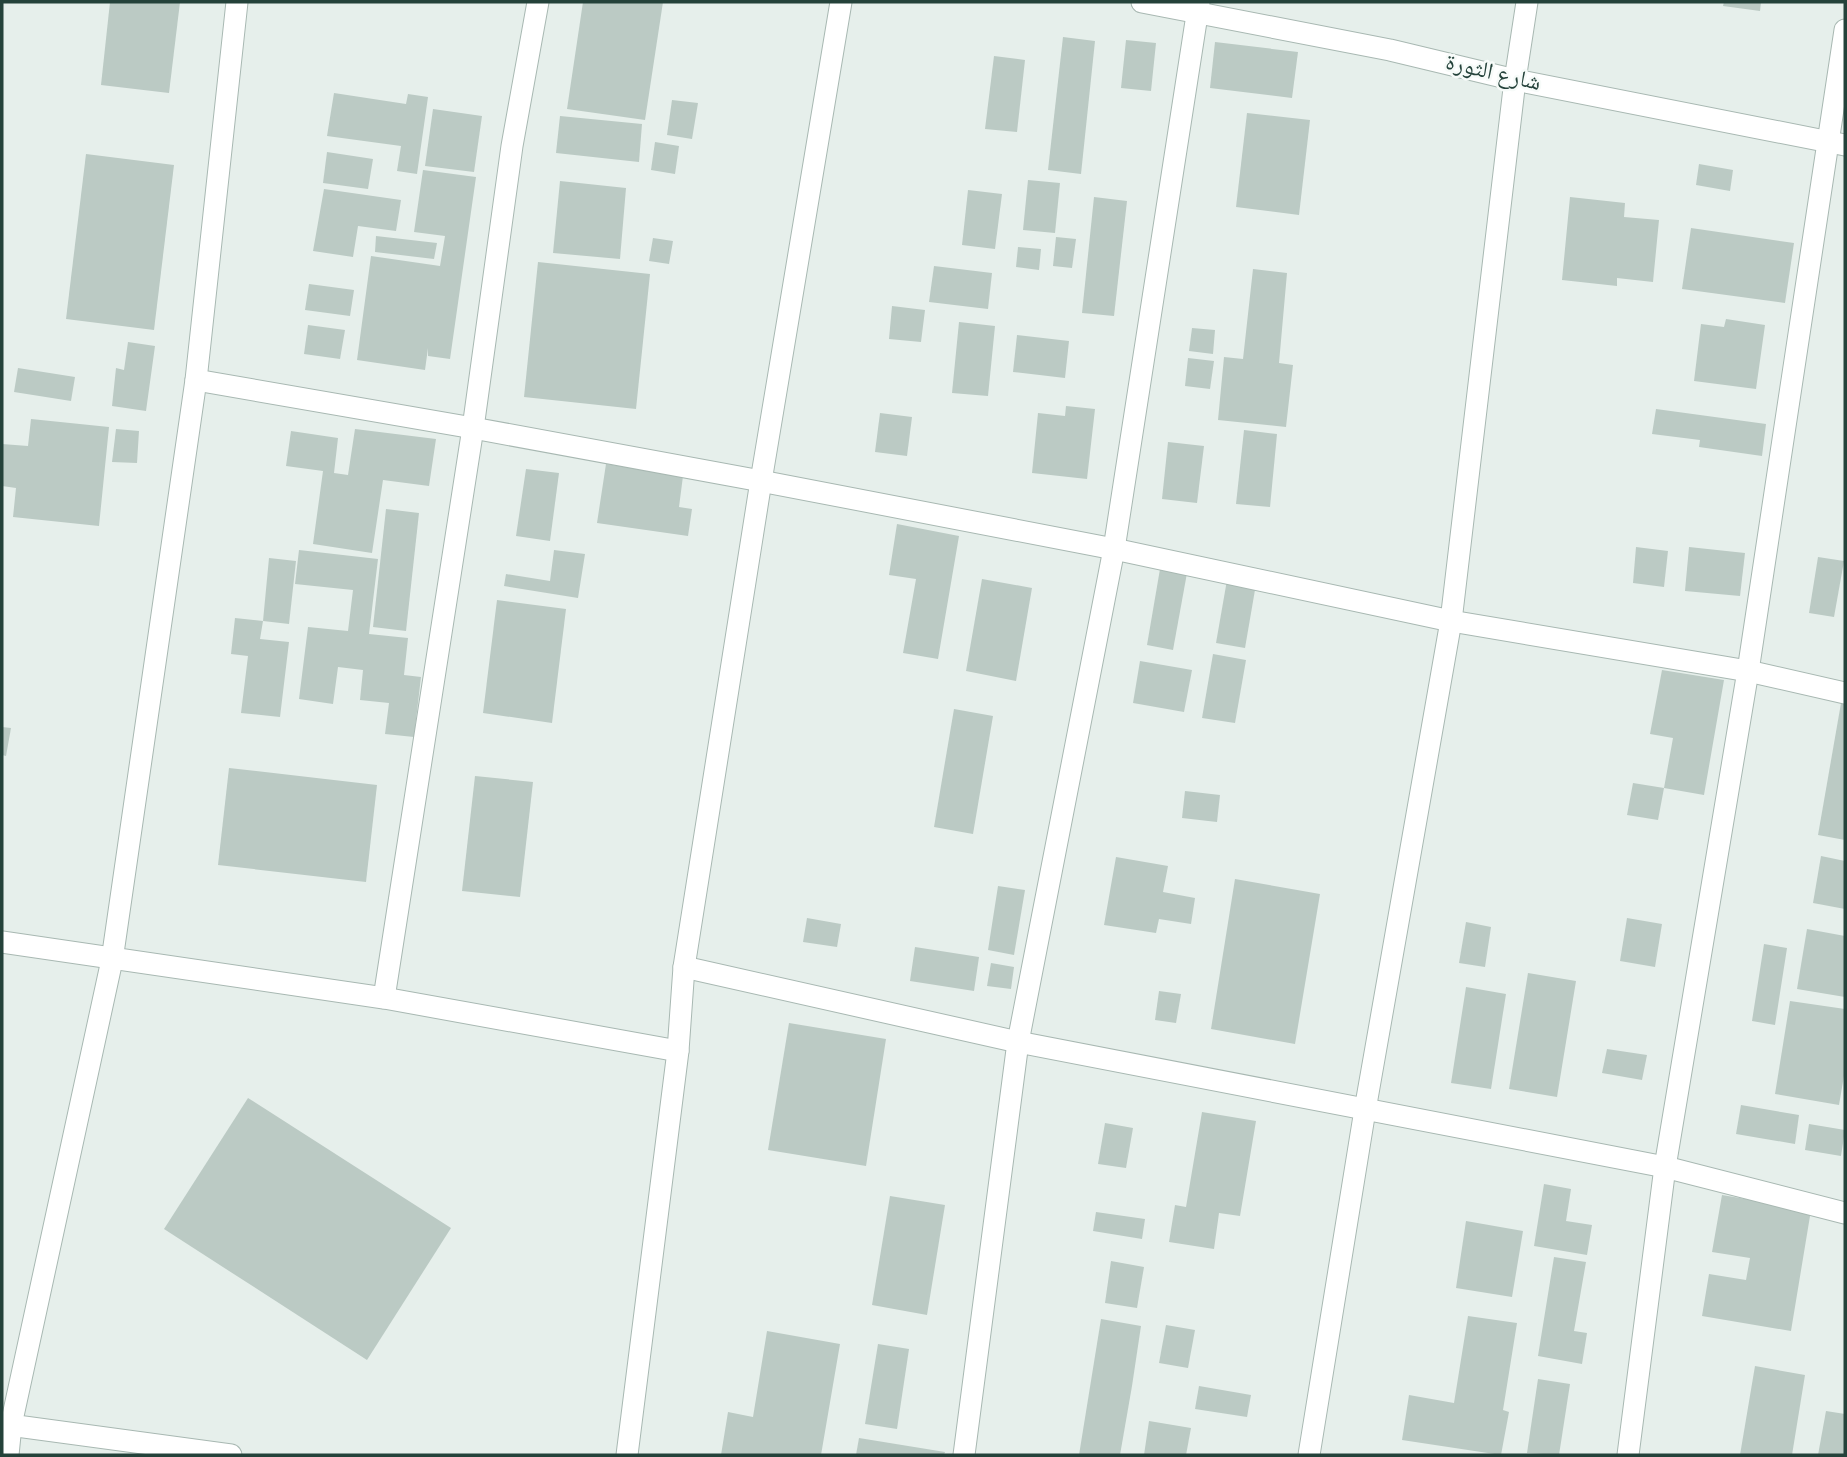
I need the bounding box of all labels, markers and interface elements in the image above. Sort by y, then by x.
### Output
street label: شارع الثورة [1443,49,1543,99]

